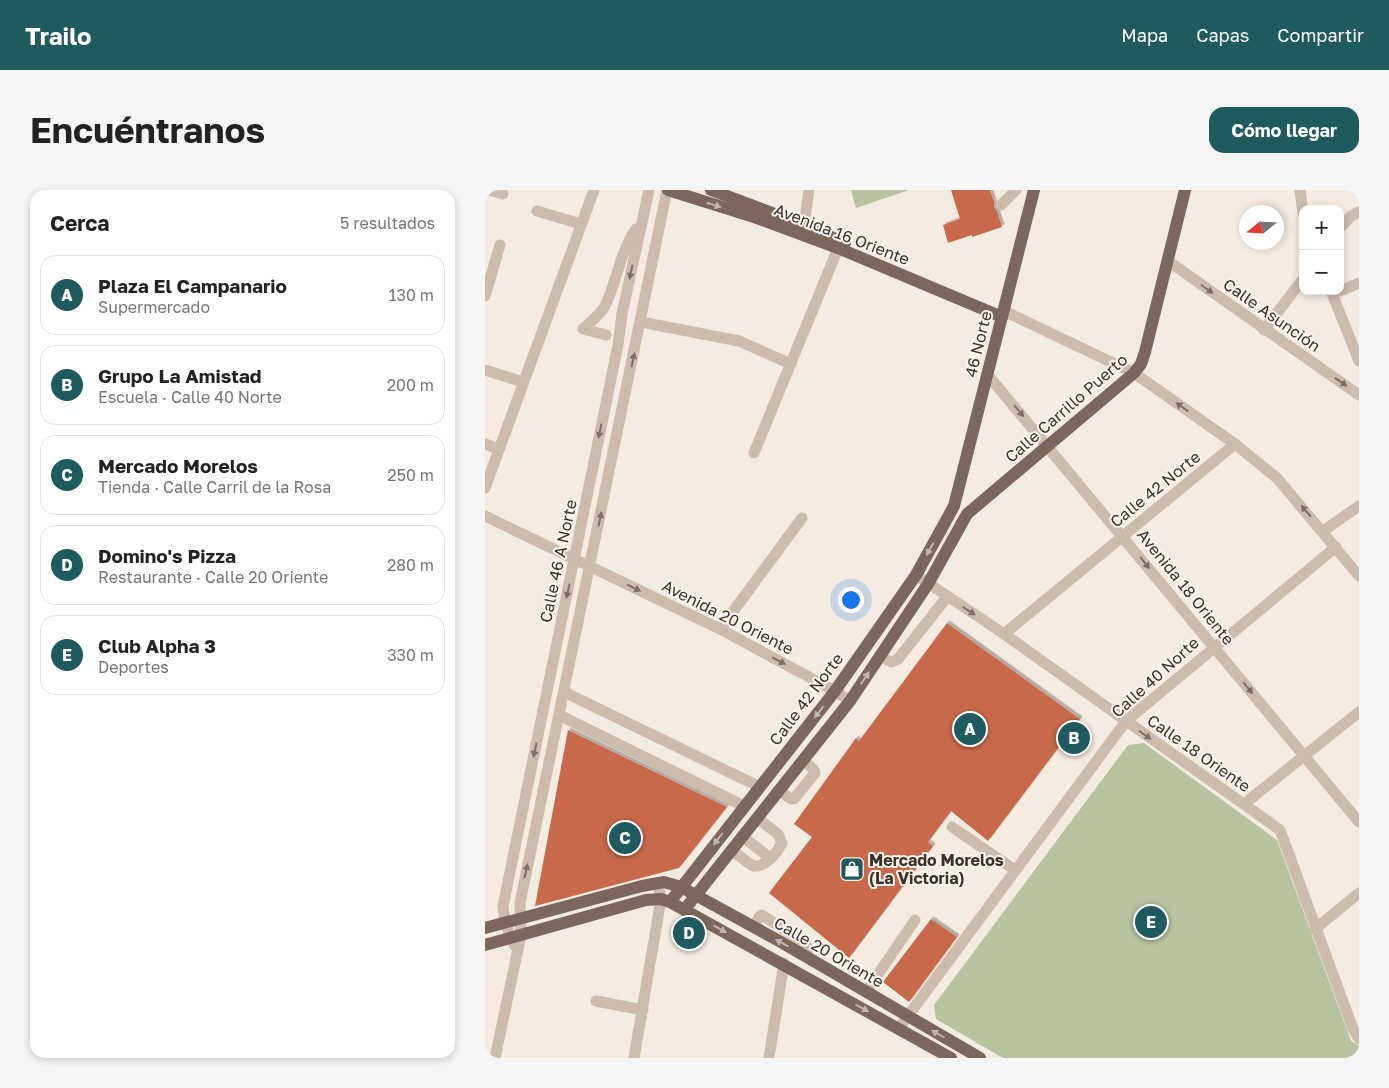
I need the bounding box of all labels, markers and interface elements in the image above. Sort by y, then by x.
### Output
text: Trailo [25,21,91,50]
text: Mapa [1121,24,1168,46]
text: Capas [1196,24,1249,46]
text: Compartir [1277,24,1364,46]
button: Cómo llegar [1209,107,1359,153]
text: Encuéntranos [30,109,265,151]
street label: Avenida 16 Oriente [772,199,912,269]
one-way arrow [707,201,722,209]
north arrow [1239,205,1284,250]
map controls [1299,205,1344,295]
button: + [1299,205,1344,250]
text: Cerca [50,210,109,236]
text: 5 resultados [340,213,435,233]
button: − [1299,250,1344,295]
one-way arrow [626,264,634,280]
text: Plaza El Campanario [98,274,287,297]
street label: Calle Asunción [1219,274,1325,356]
one-way arrow [1200,284,1213,295]
text: A [61,285,73,305]
text: 130 m [389,285,434,305]
text: Supermercado [98,297,210,317]
street label: 46 Norte [960,309,996,379]
street label: Calle Carrillo Puerto [1001,349,1131,467]
one-way arrow [629,352,637,367]
text: Grupo La Amistad [98,364,261,387]
text: B [61,375,73,395]
text: 200 m [387,375,434,395]
one-way arrow [1334,377,1347,387]
text: Escuela · Calle 40 Norte [98,387,282,407]
one-way arrow [1176,402,1189,412]
one-way arrow [1013,404,1025,416]
one-way arrow [596,424,604,440]
street label: Calle 42 Norte [1106,447,1204,531]
text: Mercado Morelos [98,454,258,477]
text: C [61,465,73,485]
text: 250 m [387,465,434,485]
text: Tienda · Calle Carril de la Rosa [98,477,331,497]
street label: Calle 46 A Norte [535,498,581,624]
one-way arrow [1301,505,1312,517]
one-way arrow [596,511,604,526]
street label: Avenida 18 Oriente [1133,525,1239,649]
one-way arrow [926,542,934,556]
text: Domino's Pizza [98,544,236,567]
text: D [61,555,73,575]
text: 280 m [387,555,434,575]
one-way arrow [1140,556,1151,569]
text: Restaurante · Calle 20 Oriente [98,567,328,587]
street label: Avenida 20 Oriente [659,575,797,659]
one-way arrow [564,583,572,599]
one-way arrow [627,584,641,592]
your location [838,587,864,613]
one-way arrow [962,606,976,616]
street label: Calle 40 Norte [1107,632,1203,722]
text: Club Alpha 3 [98,634,216,657]
text: E [62,645,72,665]
text: 330 m [387,645,434,665]
street label: Calle 42 Norte [765,649,847,749]
text: Deportes [98,657,169,677]
one-way arrow [772,657,786,665]
one-way arrow [861,672,870,685]
one-way arrow [1243,681,1254,694]
one-way arrow [813,705,824,718]
pin: A [954,710,986,748]
street label: Calle 18 Oriente [1143,710,1255,796]
pin: B [1058,719,1090,757]
one-way arrow [1138,730,1152,740]
one-way arrow [531,742,539,758]
pin: C [609,819,641,857]
one-way arrow [713,833,724,846]
place label: Mercado Morelos (La Victoria) [869,850,1004,888]
shop icon: Mercado Morelos (La Victoria) [839,856,865,882]
one-way arrow [522,864,530,879]
pin: E [1135,903,1167,941]
street label: Calle 20 Oriente [771,912,887,992]
pin: D [673,914,705,952]
one-way arrow [713,925,727,933]
one-way arrow [775,939,789,948]
one-way arrow [855,1004,869,1012]
one-way arrow [931,1029,944,1038]

